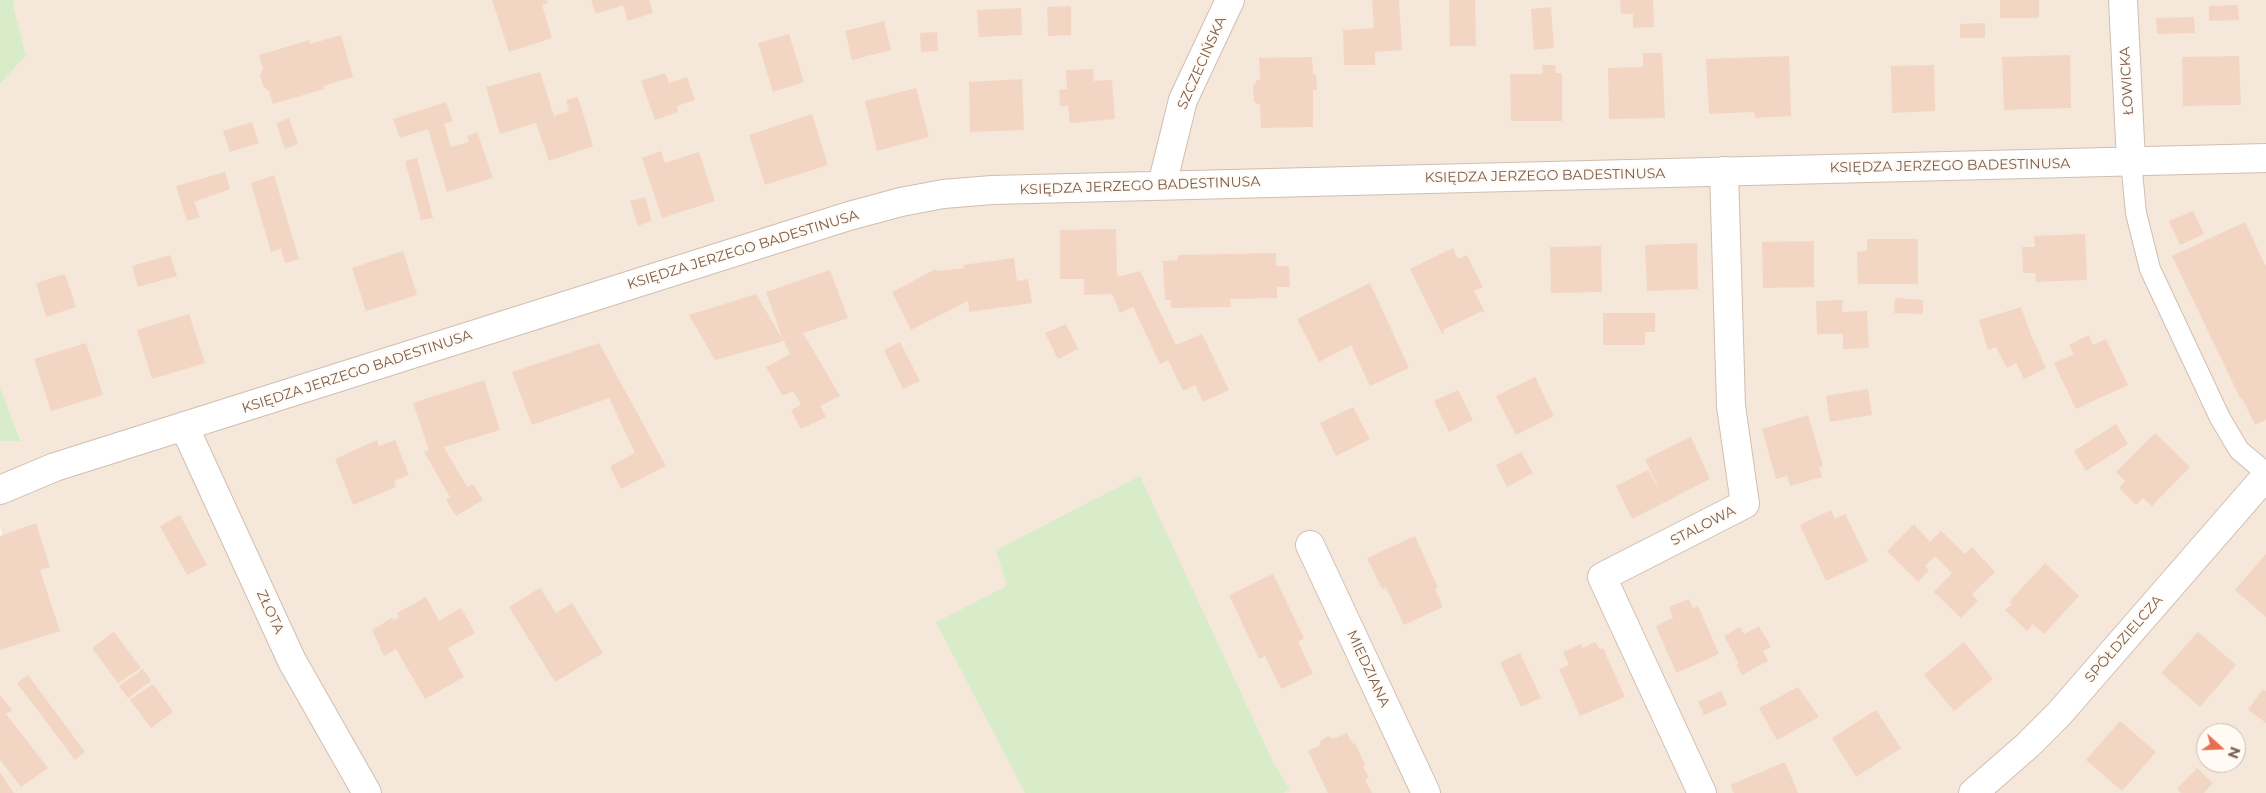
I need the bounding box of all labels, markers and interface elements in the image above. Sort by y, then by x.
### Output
street label: SZCZECIŃSKA [1174,14,1230,112]
street label: ŁOWICKA [2117,46,2137,116]
street label: KSIĘDZA JERZEGO BADESTINUSA [1830,156,2070,176]
street label: KSIĘDZA JERZEGO BADESTINUSA [1425,166,1665,186]
street label: KSIĘDZA JERZEGO BADESTINUSA [1019,173,1261,199]
street label: KSIĘDZA JERZEGO BADESTINUSA [625,207,861,293]
street label: KSIĘDZA JERZEGO BADESTINUSA [240,327,474,417]
street label: STALOWA [1668,502,1738,550]
street label: ZŁOTA [253,587,287,637]
street label: SPÓŁDZIELCZA [2082,592,2166,686]
street label: MIEDZIANA [1343,628,1393,710]
north arrow [2196,723,2246,773]
text: N [2224,744,2245,761]

